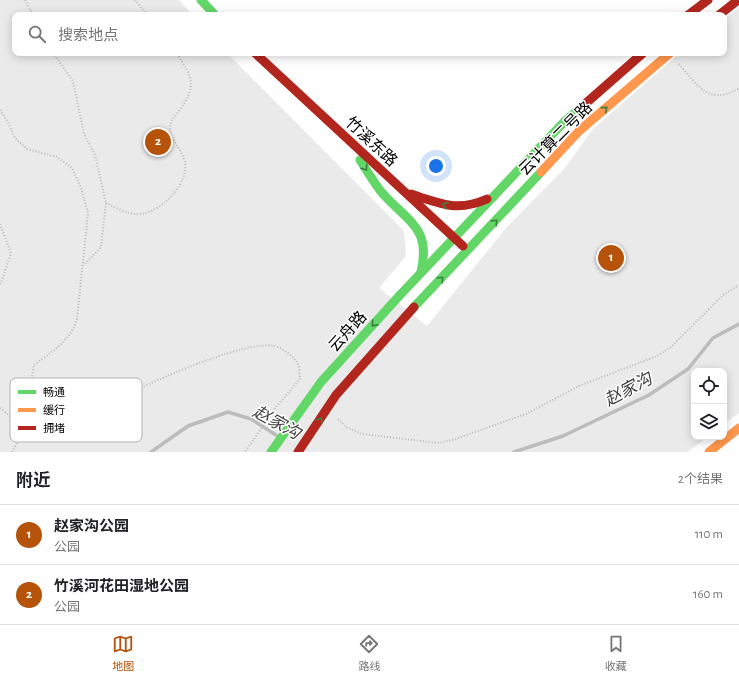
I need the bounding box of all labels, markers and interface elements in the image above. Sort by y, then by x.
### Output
search box [12,12,727,56]
icon: search [26,23,48,45]
text: 搜索地点 [58,28,118,43]
street label: 云计算二号路 [515,98,595,178]
one-way arrow [600,107,608,114]
street label: 竹溪东路 [342,113,401,169]
pin: 2 [145,127,171,157]
your location [426,156,446,176]
one-way arrow [360,163,367,170]
one-way arrow [442,201,449,210]
one-way arrow [490,219,498,227]
pin: 1 [598,243,624,273]
one-way arrow [436,276,444,284]
street label: 云舟路 [325,308,370,355]
one-way arrow [372,319,379,326]
water label: 赵家沟 [601,368,657,409]
map controls [691,368,727,440]
button: locate [691,368,727,404]
legend [10,378,142,442]
text: 畅通 [43,386,65,398]
water label: 赵家沟 [250,402,305,443]
text: 缓行 [43,404,65,416]
button: layers [691,404,727,440]
one-way arrow [315,417,323,424]
text: 拥堵 [43,423,65,434]
text: 附近 [16,472,50,489]
text: 2个结果 [678,473,723,486]
text: 赵家沟公园 [54,519,129,534]
text: 1 [27,528,31,541]
text: 110 m [695,528,723,541]
text: 公园 [54,541,80,554]
text: 竹溪河花田湿地公园 [54,579,189,594]
text: 2 [26,588,32,601]
text: 160 m [693,588,723,601]
text: 公园 [54,601,80,614]
tab: 地图 [112,633,134,673]
tab: 路线 [358,633,380,673]
tab: 收藏 [605,633,627,673]

